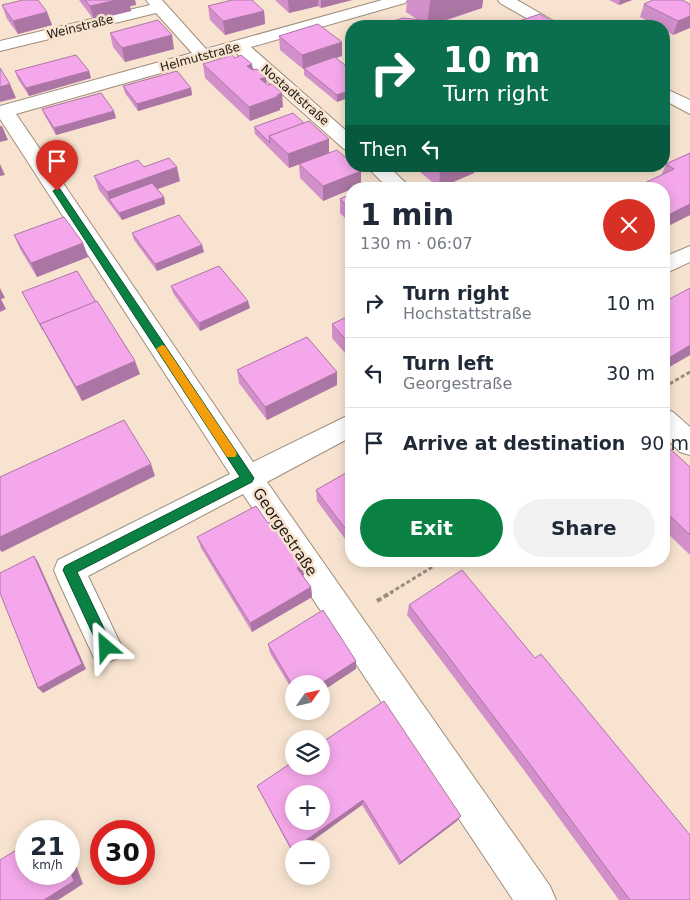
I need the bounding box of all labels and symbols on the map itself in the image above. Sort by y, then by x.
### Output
street label: Weinstraße [45,12,115,42]
street label: Helmutstraße [159,40,241,74]
street label: Nostadtstraße [258,62,332,128]
pin [36,140,78,191]
street label: Georgestraße [249,485,321,579]
position arrow [79,620,131,672]
north arrow [285,675,330,720]
speed limit sign: 30 [90,820,155,885]

